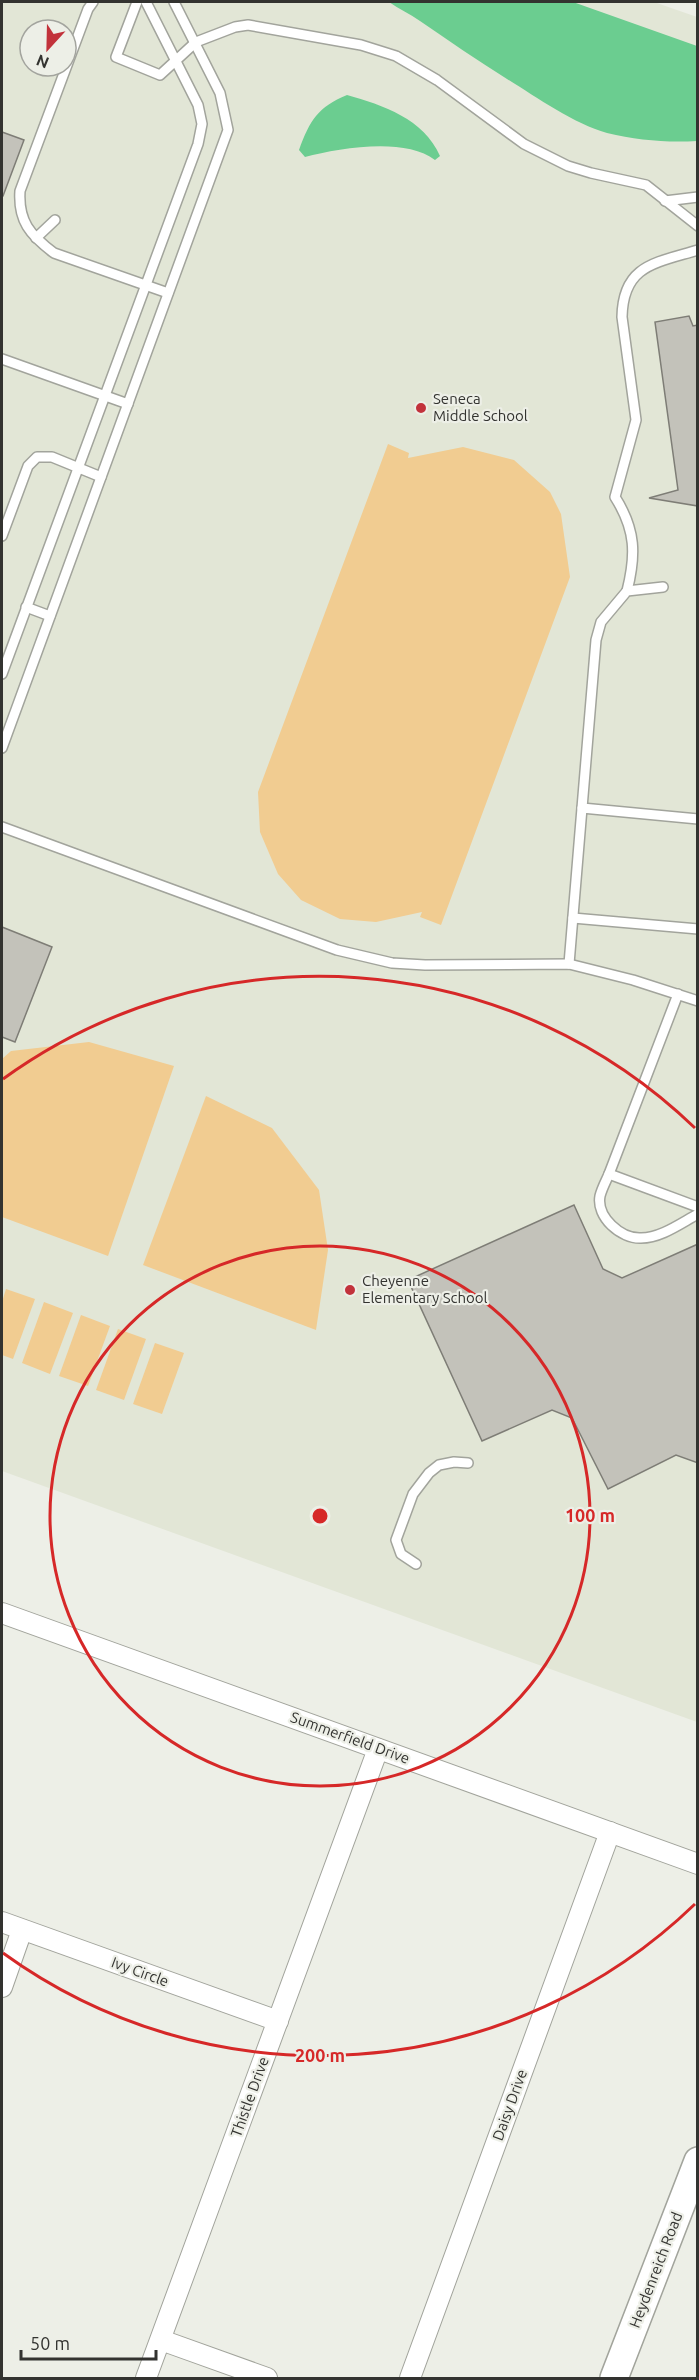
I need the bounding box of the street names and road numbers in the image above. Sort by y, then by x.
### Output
street label: Summerfield Drive [288,1708,412,1767]
street label: Ivy Circle [109,1953,171,1990]
street label: Thistle Drive [227,2054,272,2139]
street label: Daisy Drive [489,2067,530,2143]
street label: Heydenreich Road [626,2209,685,2330]

